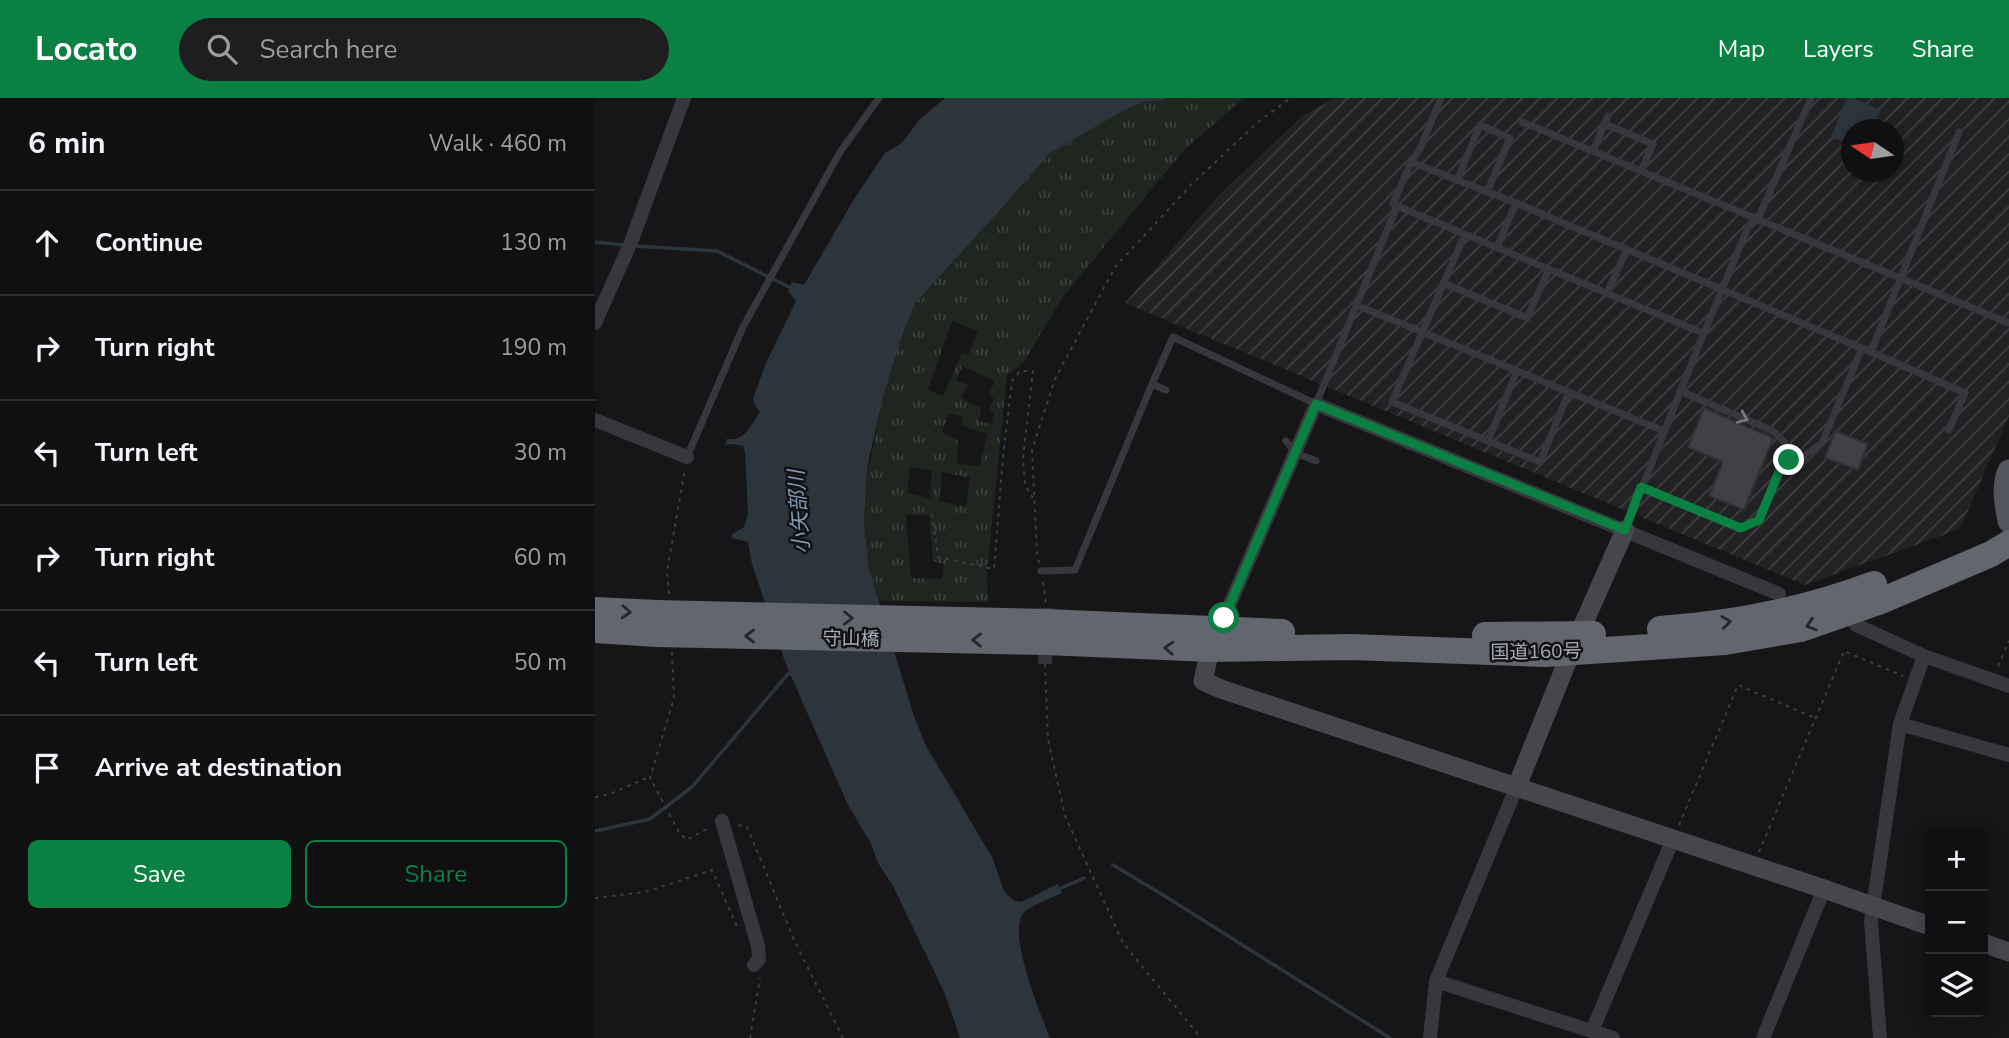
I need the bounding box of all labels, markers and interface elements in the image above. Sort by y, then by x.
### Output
search box [179,18,669,81]
text: Locato [35,27,137,72]
icon: search [203,30,241,68]
text: Search here [259,32,397,67]
text: Map [1718,33,1765,65]
text: Layers [1803,33,1874,65]
text: Share [1912,33,1974,65]
north arrow [1841,119,1904,182]
text: 6 min [28,123,106,164]
text: Walk · 460 m [428,128,567,159]
icon: ahead [28,224,66,262]
text: Continue [95,225,203,260]
text: 130 m [500,227,567,258]
icon: right [28,329,66,367]
text: Turn right [95,330,214,365]
text: 190 m [500,332,567,363]
one-way arrow [1736,410,1748,424]
icon: left [28,434,66,472]
text: Turn left [95,435,198,470]
text: 30 m [514,437,567,468]
route end [1773,444,1804,475]
water label: 小矢部川 [782,467,816,555]
icon: right [28,539,66,577]
text: Turn right [95,540,214,575]
text: 60 m [514,542,567,573]
route start [1208,602,1239,633]
one-way arrow [621,604,632,619]
one-way arrow [842,610,853,625]
one-way arrow [1720,615,1731,630]
one-way arrow [1805,617,1817,631]
street label: 守山橋 [822,626,880,652]
one-way arrow [744,628,754,644]
one-way arrow [971,633,982,648]
street label: 国道160号 [1490,638,1582,666]
one-way arrow [1163,640,1174,655]
icon: left [28,644,66,682]
text: Turn left [95,645,198,680]
text: 50 m [514,647,567,678]
icon: arrive [28,749,66,787]
text: Arrive at destination [95,750,342,785]
map controls [1925,828,1988,1017]
button: + [1925,828,1988,891]
button: Save [28,840,291,908]
button: Share [305,840,567,908]
button: − [1925,891,1988,954]
button: layers [1925,954,1988,1017]

